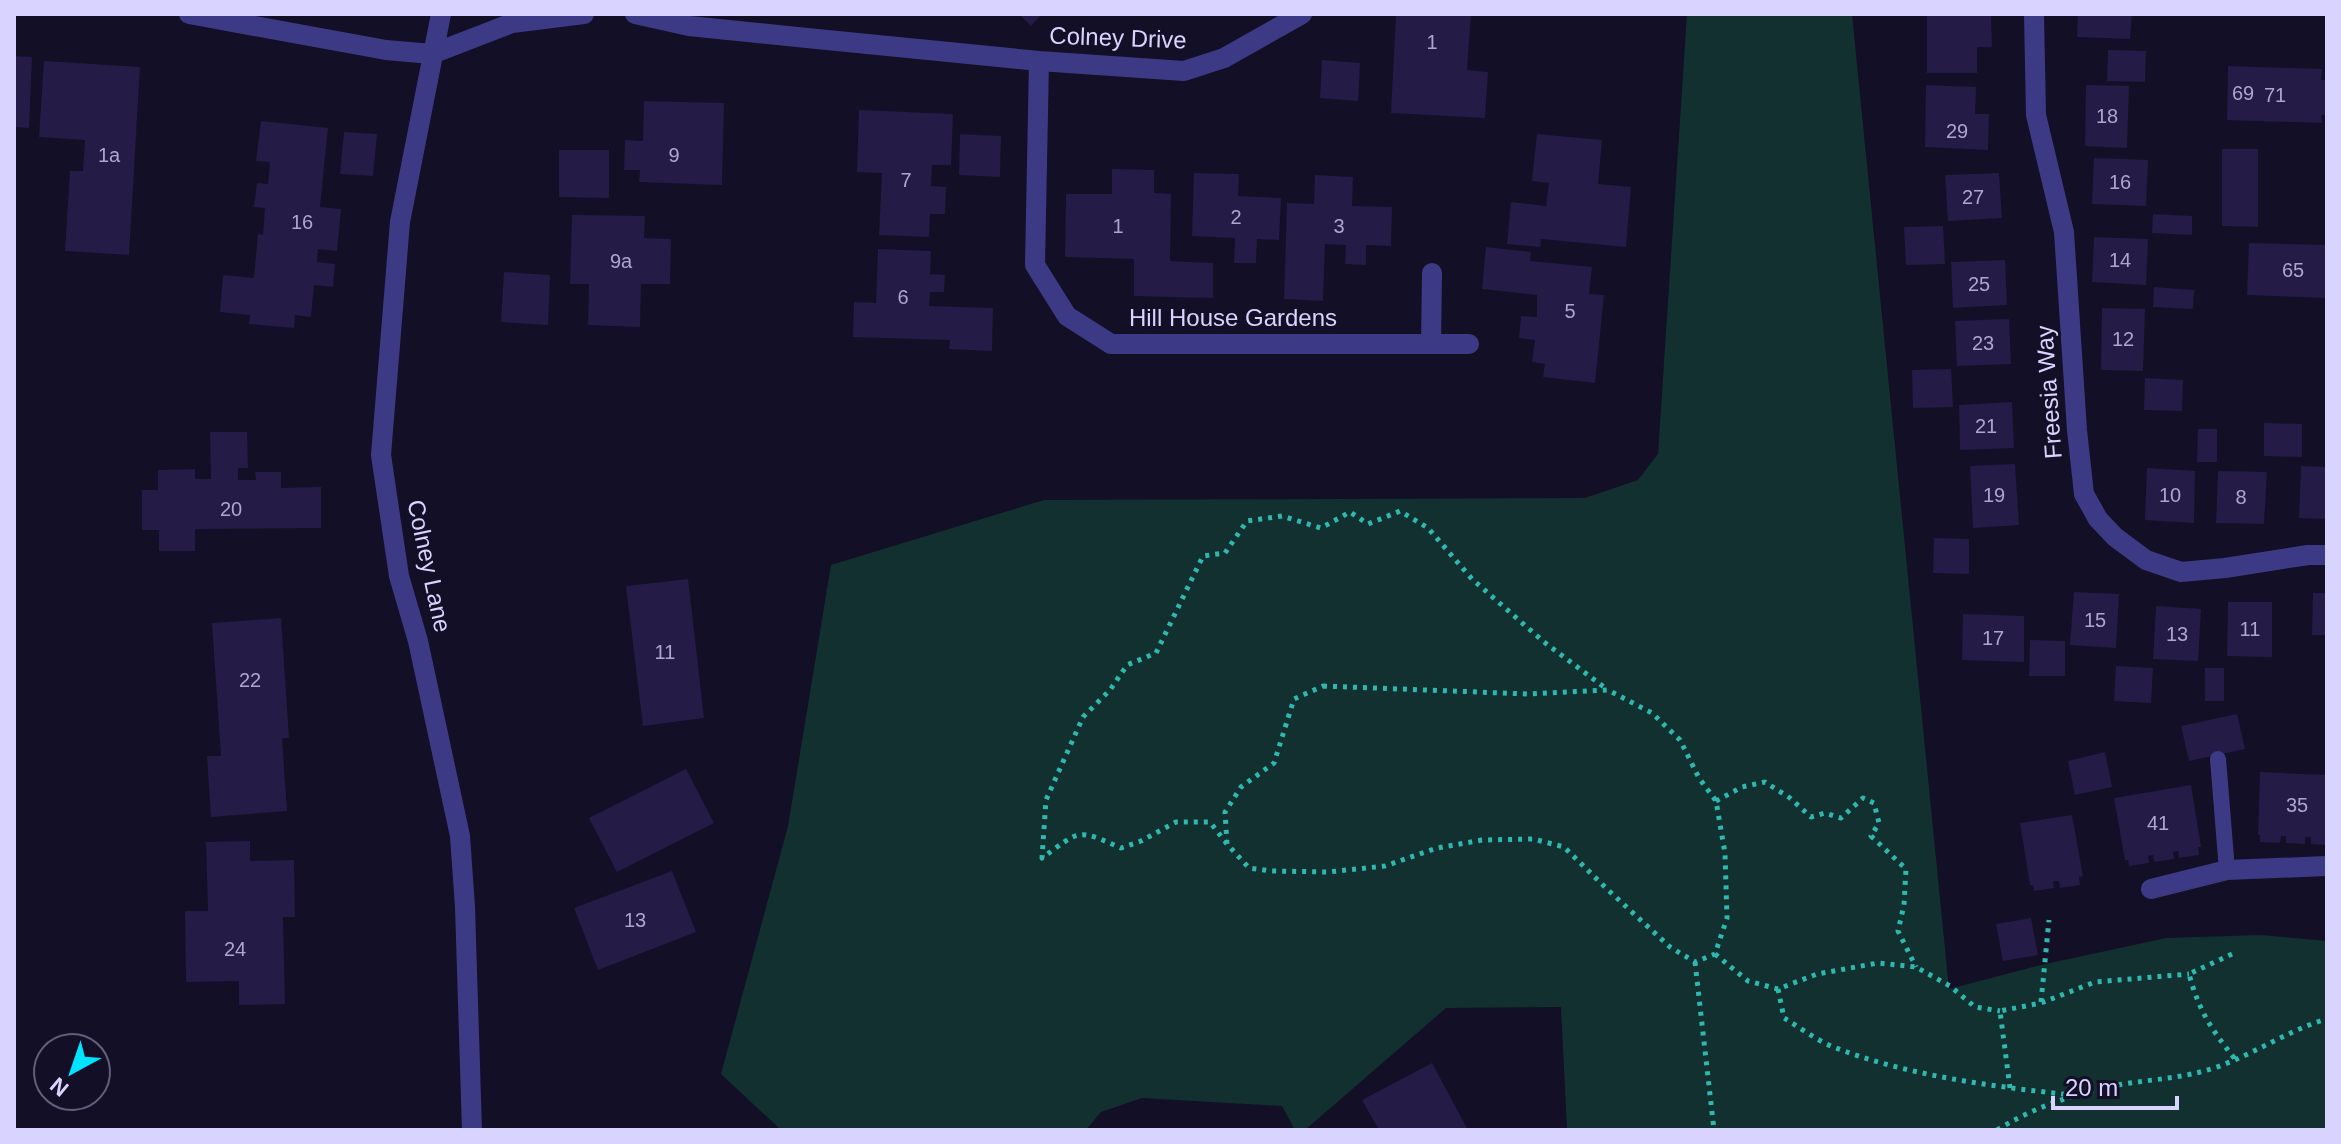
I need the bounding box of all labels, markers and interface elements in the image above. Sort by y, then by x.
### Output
street label: Colney Drive [1049,22,1187,53]
house number: 1 [1426,31,1438,53]
house number: 69 [2232,82,2254,104]
house number: 71 [2264,84,2286,106]
house number: 18 [2096,105,2118,127]
house number: 29 [1946,120,1968,142]
house number: 1a [98,144,121,166]
house number: 9 [668,144,680,166]
house number: 7 [900,169,912,191]
house number: 16 [2109,171,2131,193]
house number: 27 [1962,186,1984,208]
house number: 2 [1230,206,1242,228]
house number: 16 [291,211,313,233]
house number: 1 [1112,215,1124,237]
house number: 3 [1333,215,1345,237]
house number: 14 [2109,249,2131,271]
house number: 9a [610,250,633,272]
house number: 65 [2282,259,2304,281]
house number: 25 [1968,273,1990,295]
house number: 6 [897,286,909,308]
house number: 5 [1564,300,1576,322]
street label: Hill House Gardens [1129,304,1337,331]
street label: Freesia Way [2030,324,2067,460]
house number: 12 [2112,328,2134,350]
house number: 23 [1972,332,1994,354]
house number: 21 [1975,415,1997,437]
house number: 19 [1983,484,2005,506]
house number: 10 [2159,484,2181,506]
house number: 8 [2235,486,2247,508]
street label: Colney Lane [402,497,457,635]
house number: 20 [220,498,242,520]
house number: 15 [2084,609,2106,631]
house number: 11 [2240,618,2260,640]
house number: 13 [2166,623,2188,645]
house number: 17 [1982,627,2004,649]
house number: 11 [655,641,675,663]
house number: 22 [239,669,261,691]
house number: 35 [2286,794,2308,816]
house number: 41 [2147,812,2169,834]
house number: 13 [624,909,646,931]
house number: 24 [224,938,246,960]
north arrow [32,1032,112,1112]
scale bar [2053,1060,2177,1110]
text: N [45,1072,74,1102]
text: 20 m [2065,1074,2118,1101]

